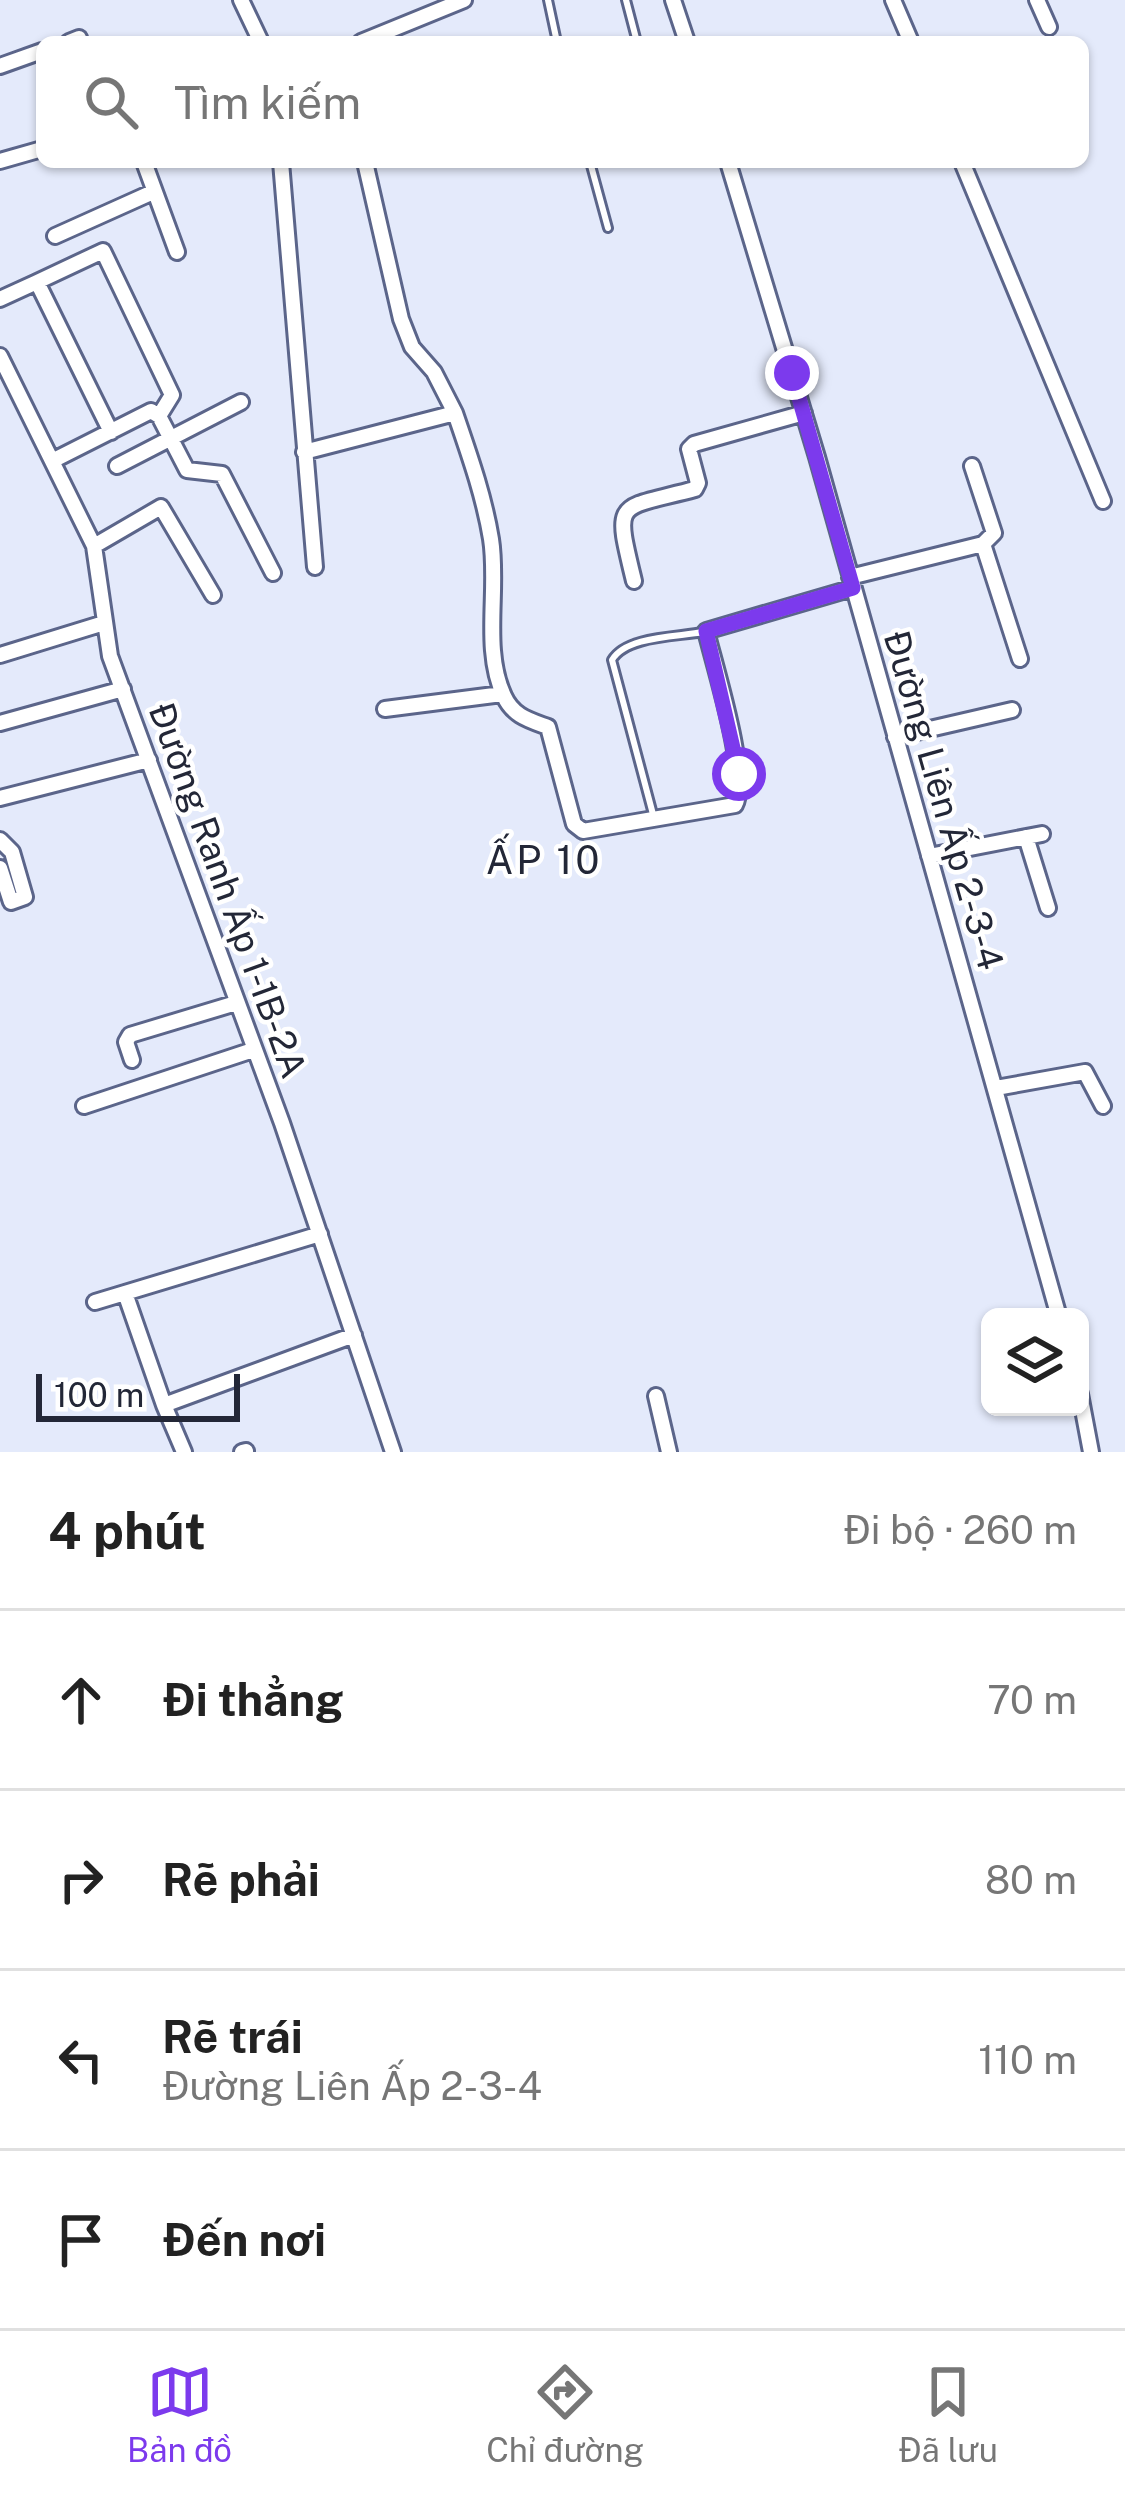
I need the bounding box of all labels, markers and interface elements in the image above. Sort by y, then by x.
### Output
search box [36,36,1089,168]
icon: search [78,69,144,135]
text: Tìm kiếm [174,76,361,129]
route end [765,346,819,400]
street label: Đường Liên Ấp 2-3-4 [875,625,1015,974]
street label: Đường Ranh Ấp 1-1B-2A [141,696,318,1083]
route start [712,747,766,801]
district label: ẤP 10 [486,833,602,883]
map controls [981,1308,1089,1416]
button: layers [981,1308,1089,1416]
scale bar [36,1368,240,1421]
text: 100 m [54,1376,144,1414]
text: 4 phút [48,1501,206,1560]
text: Đi bộ · 260 m [843,1507,1077,1553]
icon: ahead [48,1667,114,1733]
text: Đi thẳng [162,1673,344,1726]
text: 70 m [987,1677,1077,1723]
icon: right [48,1847,114,1913]
text: Rẽ phải [162,1853,320,1906]
text: 80 m [985,1857,1077,1903]
text: Rẽ trái [162,2010,303,2063]
icon: left [48,2027,114,2093]
text: 110 m [978,2037,1077,2083]
text: Đường Liên Ấp 2-3-4 [162,2063,542,2109]
icon: arrive [48,2207,114,2273]
text: Đến nơi [162,2213,326,2266]
tab: Bản đồ [127,2359,232,2469]
tab: Chỉ đường [486,2359,644,2469]
tab: Đã lưu [898,2359,998,2469]

